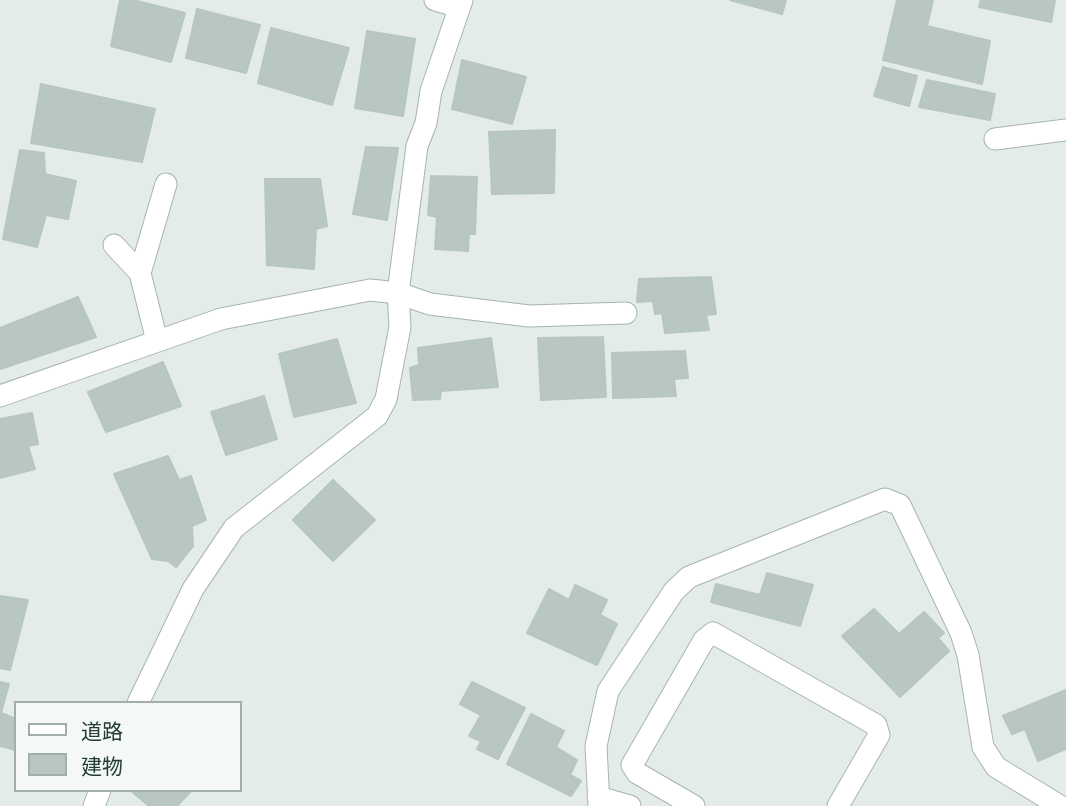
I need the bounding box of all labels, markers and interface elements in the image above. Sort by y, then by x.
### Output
legend [14,701,242,792]
text: 道路 [81,719,123,744]
text: 建物 [81,754,123,779]

